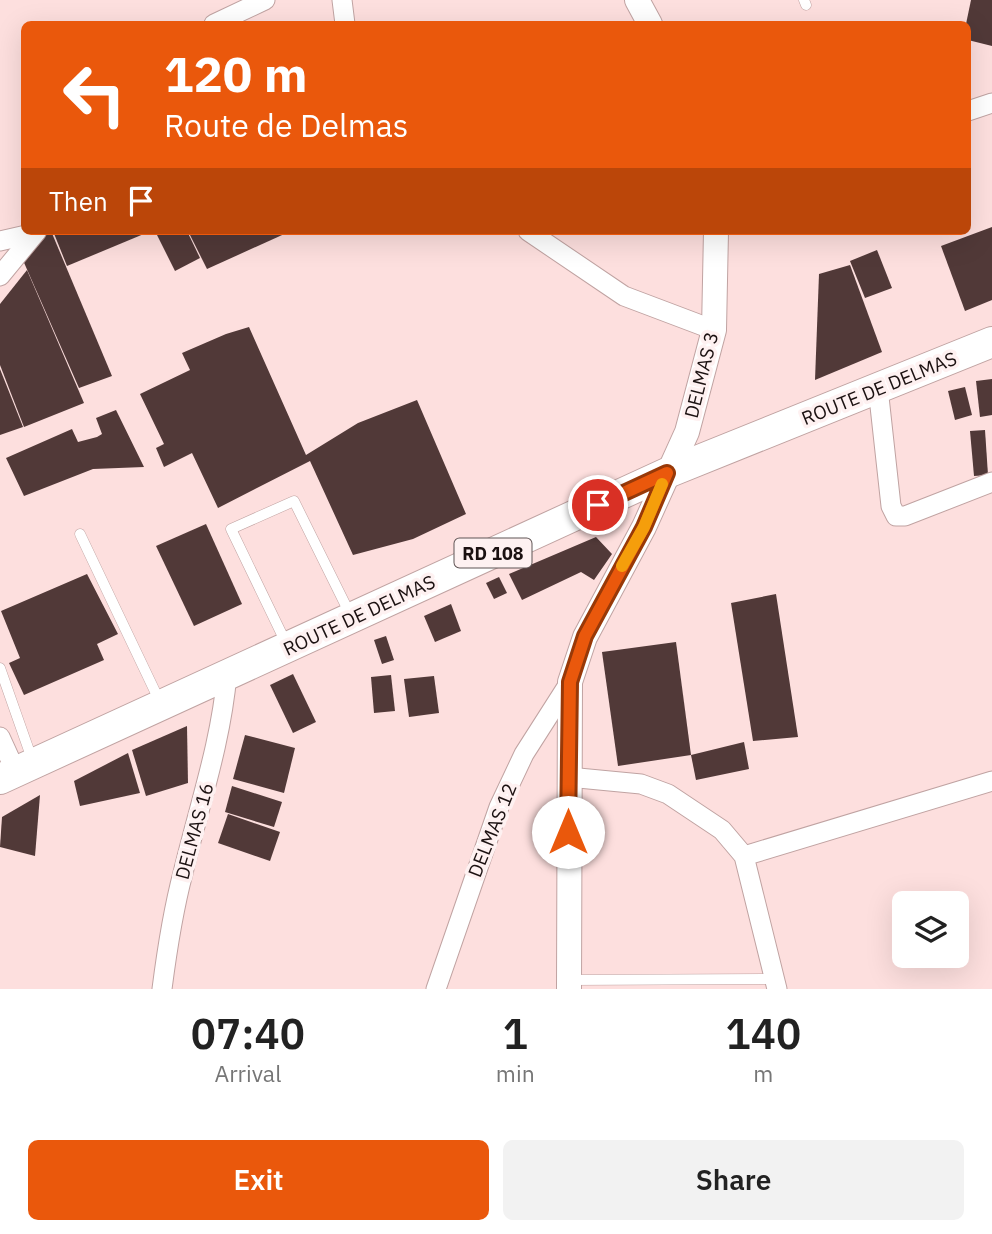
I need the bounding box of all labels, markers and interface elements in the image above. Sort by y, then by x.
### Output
text: 120 m [164,42,308,105]
icon: left [49,49,140,140]
text: Route de Delmas [164,104,408,146]
icon: arrive [122,182,160,220]
text: Then [49,184,108,218]
street label: DELMAS 3 [679,329,723,421]
street label: ROUTE DE DELMAS [798,346,960,430]
pin [568,475,628,535]
icon: arrive [579,486,617,524]
road number: RD 108 [454,538,532,568]
street label: ROUTE DE DELMAS [279,569,439,661]
street label: DELMAS 12 [462,779,522,881]
street label: DELMAS 16 [170,780,218,882]
position arrow [531,795,605,869]
map controls [892,891,969,968]
button: layers [892,891,969,968]
text: 07:40 [191,1006,305,1061]
text: 1 [503,1006,528,1061]
text: 140 [726,1006,801,1061]
text: Arrival [214,1058,281,1088]
text: min [496,1058,535,1088]
text: m [753,1058,773,1088]
button: Exit [28,1140,489,1220]
button: Share [503,1140,964,1220]

